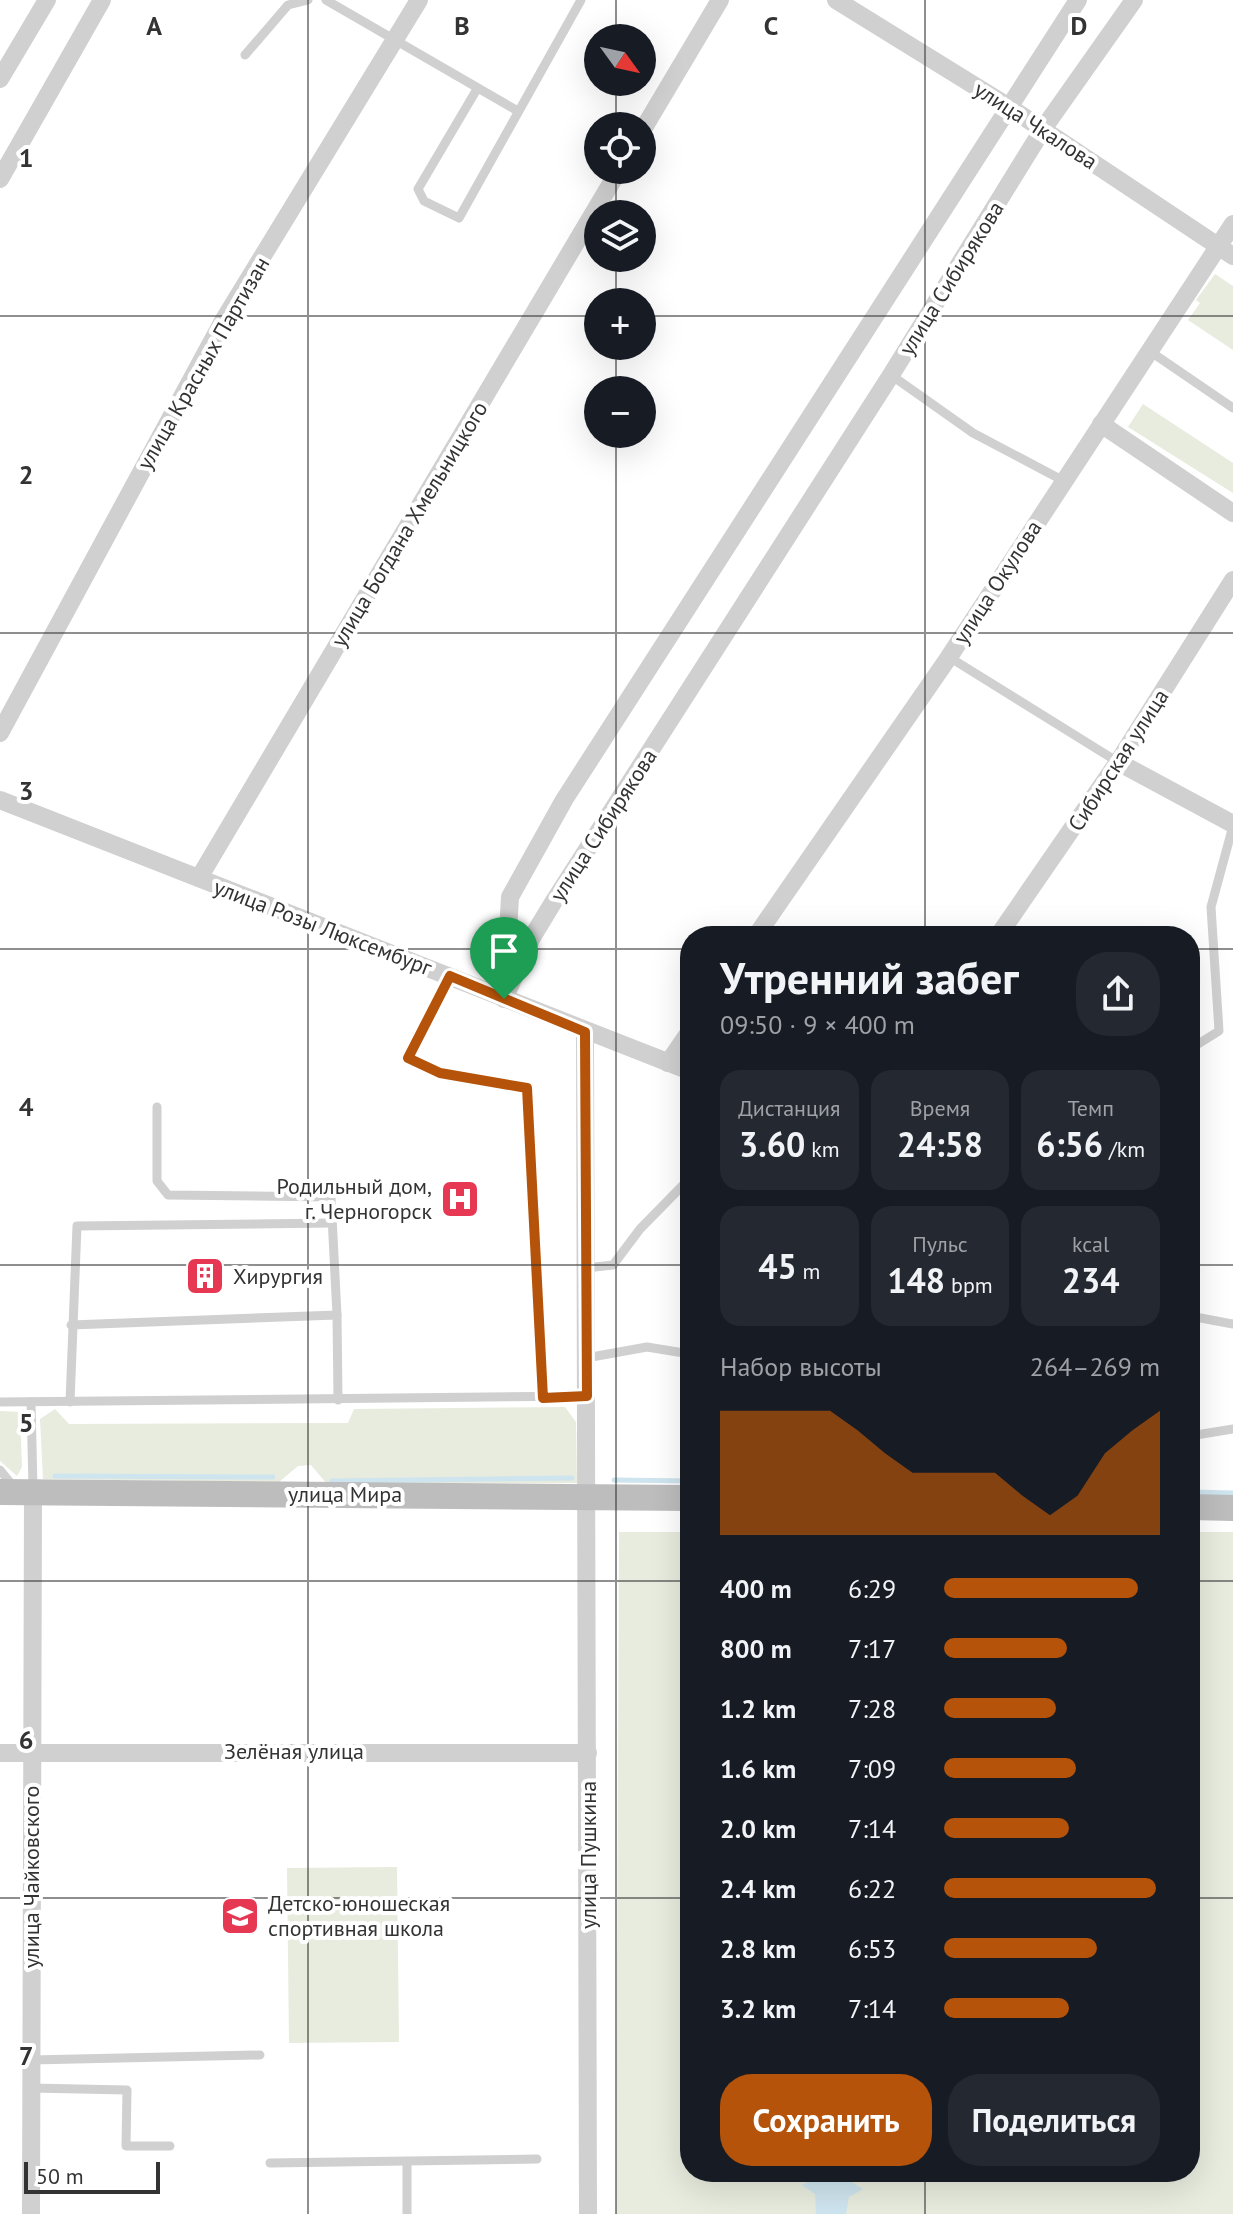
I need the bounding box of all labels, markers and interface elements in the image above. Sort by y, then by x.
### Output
text: A [146,9,162,42]
text: B [454,9,470,42]
text: C [764,9,778,42]
text: D [1071,9,1087,42]
north arrow [584,24,656,96]
map controls [584,24,656,448]
street label: улица Чкалова [969,75,1103,175]
button: locate [584,112,656,184]
text: 1 [19,141,33,174]
street label: улица Сибирякова [892,196,1010,360]
button: layers [584,200,656,272]
street label: улица Красных Партизан [131,252,275,474]
button: + [584,288,656,360]
button: − [584,376,656,448]
street label: улица Богдана Хмельницкого [324,396,494,652]
text: 2 [19,458,33,491]
street label: улица Окулова [947,515,1047,649]
street label: Сибирская улица [1062,684,1174,836]
street label: улица Сибирякова [543,743,663,907]
text: 3 [19,774,33,807]
street label: улица Розы Люксембург [210,872,437,982]
pin [470,917,538,999]
icon: arrive [482,929,526,973]
text: Утренний забег [720,949,1019,1006]
button: share [1076,952,1160,1036]
text: 09:50 · 9 × 400 m [720,1008,915,1041]
text: 4 [19,1090,34,1123]
text: Дистанция [738,1094,841,1122]
text: Время [910,1094,970,1122]
text: Темп [1067,1094,1114,1122]
text: 3.60 [739,1122,805,1166]
text: 24:58 [897,1122,983,1166]
text: 6:56 [1036,1122,1103,1166]
text: km [805,1135,840,1163]
text: /km [1103,1135,1145,1163]
place label: Родильный дом, г. Черногорск [277,1172,432,1225]
hospital icon: Родильный дом, г. Черногорск [439,1178,481,1220]
text: Пульс [912,1230,968,1258]
text: kcal [1072,1230,1109,1258]
text: 45 [758,1244,797,1288]
building icon: Хирургия [184,1255,226,1297]
text: m [797,1257,820,1285]
text: 148 [887,1258,945,1302]
text: 234 [1062,1258,1120,1302]
place label: Хирургия [233,1262,323,1290]
text: bpm [945,1271,993,1299]
text: Набор высоты [720,1350,882,1383]
text: 264–269 m [1030,1350,1160,1383]
text: 5 [19,1406,33,1439]
street label: улица Мира [288,1480,402,1508]
text: 400 m [720,1572,792,1605]
text: 6:29 [848,1572,896,1605]
text: 800 m [720,1632,792,1665]
text: 7:17 [848,1632,896,1665]
text: 1.2 km [720,1692,796,1725]
text: 7:28 [848,1692,896,1725]
text: 6 [19,1723,33,1756]
street label: Зелёная улица [224,1737,364,1765]
text: 1.6 km [720,1752,796,1785]
text: 7:09 [848,1752,896,1785]
street label: улица Пушкина [574,1781,602,1929]
street label: улица Чайковского [17,1786,45,1968]
text: 2.0 km [720,1812,796,1845]
text: 7:14 [848,1812,896,1845]
text: 2.4 km [720,1872,796,1905]
text: 6:22 [848,1872,896,1905]
place label: Детско-юношеская спортивная школа [268,1889,450,1942]
school or university icon: Детско-юношеская спортивная школа [219,1895,261,1937]
text: 2.8 km [720,1932,796,1965]
text: 6:53 [848,1932,896,1965]
text: 3.2 km [720,1992,796,2025]
text: 7:14 [848,1992,896,2025]
text: 7 [19,2039,33,2072]
button: Сохранить [720,2074,932,2166]
button: Поделиться [948,2074,1160,2166]
scale bar [24,2158,160,2194]
text: 50 m [36,2162,84,2190]

